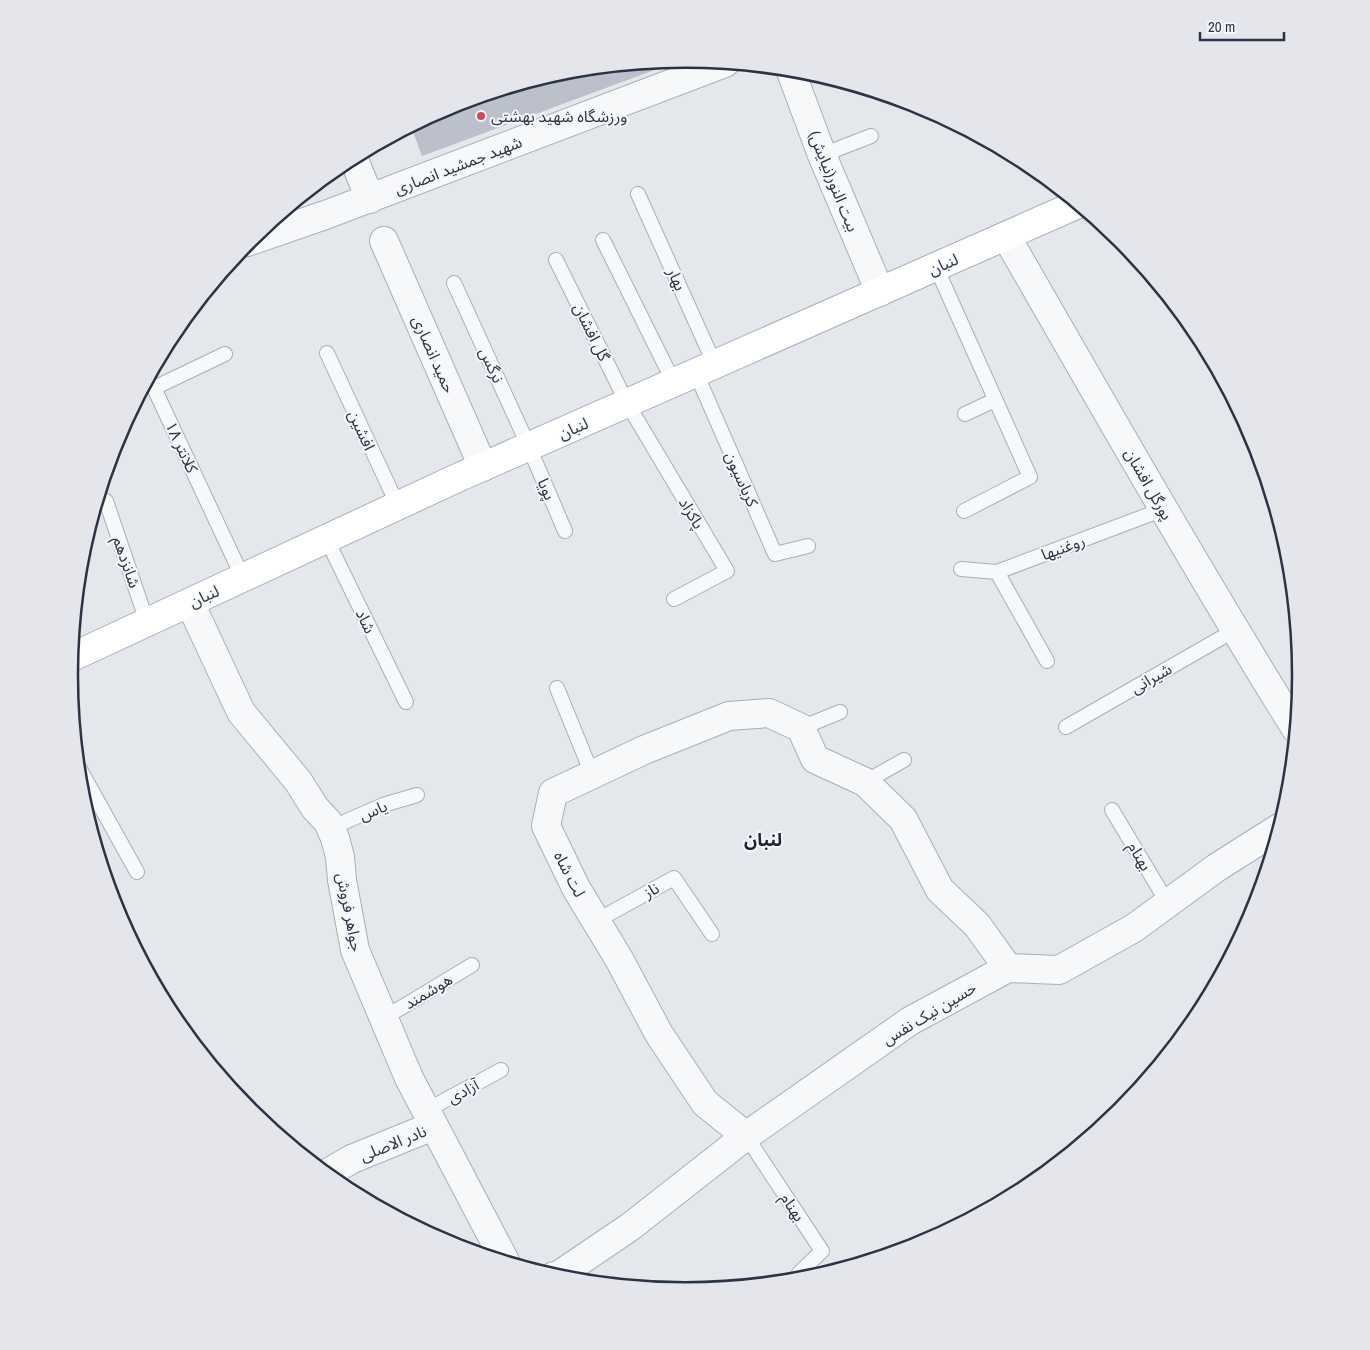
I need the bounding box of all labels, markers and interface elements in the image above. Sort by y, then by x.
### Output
scale bar [1200,10,1284,42]
text: 20 m [1208,16,1235,37]
place label: ورزشگاه شهید بهشتی [491,105,627,127]
marker: ورزشگاه شهید بهشتی [475,110,487,122]
street label: بیت النور(نیایش) [804,127,864,235]
street label: شهید جمشید انصاری [391,131,525,199]
street label: لنبان [924,248,962,280]
street label: بهار [662,263,692,294]
street label: گل افشان [568,299,616,365]
street label: حمید انصاری [407,312,461,396]
street label: نرگس [474,344,510,386]
street label: افشین [343,406,381,454]
street label: لنبان [554,412,592,444]
street label: کلانتر ۱۸ [160,418,204,477]
street label: پورگل افشان [1119,444,1178,524]
street label: کرباسیون [720,448,764,511]
street label: پویا [533,475,561,503]
street label: پاکزاد [674,493,710,533]
street label: روغنیها [1038,529,1088,565]
street label: شانزدهم [106,533,146,591]
street label: لنبان [185,580,223,612]
street label: شاد [351,605,381,637]
street label: شیرانی [1126,657,1176,699]
street label: یاس [356,794,390,826]
district label: لنبان [744,827,782,852]
street label: بهنام [1121,837,1157,876]
street label: لت شاه [549,847,591,901]
street label: جواهر فروش [332,871,368,953]
street label: ناز [638,877,663,904]
street label: هوشمند [400,968,456,1014]
street label: حسین نیک نفس [878,976,980,1050]
street label: آزادی [443,1073,484,1108]
street label: نادر الاصلی [356,1120,430,1166]
street label: بهنام [774,1188,811,1227]

